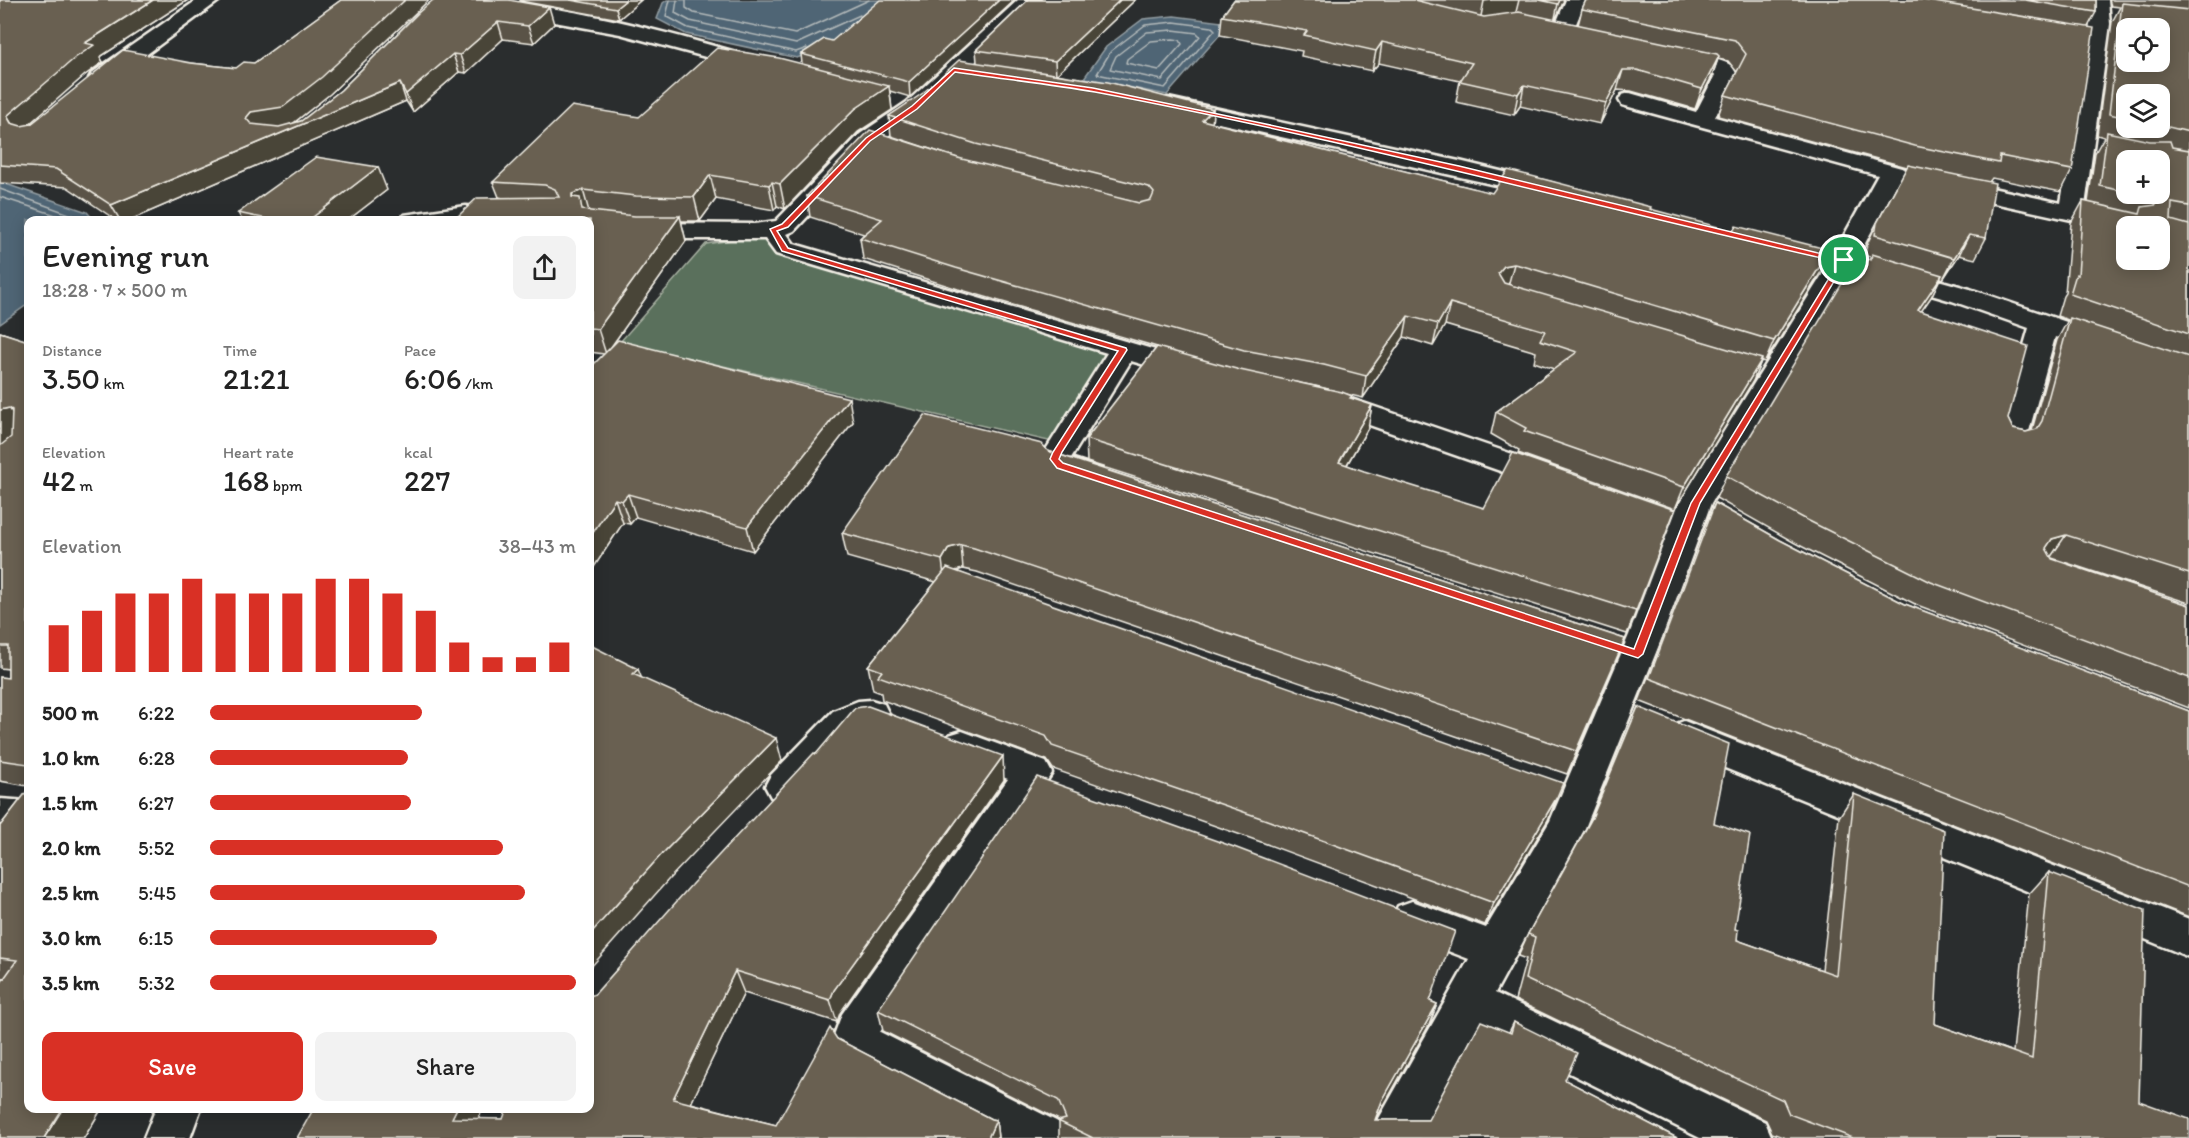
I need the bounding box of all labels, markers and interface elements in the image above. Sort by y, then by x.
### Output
map controls [2116,18,2170,270]
button: locate [2116,18,2170,72]
button: layers [2116,84,2170,138]
button: + [2116,150,2170,204]
button: − [2116,216,2170,270]
pin [1818,234,1869,285]
text: Evening run [42,236,209,275]
button: share [513,236,576,299]
icon: arrive [1827,243,1860,276]
text: 18:28 · 7 × 500 m [42,278,188,302]
text: Distance [42,341,102,360]
text: Time [223,341,257,360]
text: Pace [404,341,436,360]
text: 3.50 [42,360,100,397]
text: 21:21 [223,360,290,397]
text: 6:06 [404,360,462,397]
text: km [100,374,125,393]
text: /km [462,374,493,393]
text: Elevation [42,443,106,462]
text: Heart rate [223,443,294,462]
text: kcal [404,443,432,462]
text: 42 [42,462,76,499]
text: 168 [223,462,269,499]
text: 227 [404,462,450,499]
text: m [76,476,93,495]
text: bpm [269,476,303,495]
text: Elevation [42,534,121,558]
text: 38–43 m [499,534,576,558]
text: 500 m [42,701,98,725]
text: 6:22 [138,701,175,725]
text: 1.0 km [42,746,99,770]
text: 6:28 [138,746,175,770]
text: 1.5 km [42,791,98,815]
text: 6:27 [138,791,174,815]
text: 2.0 km [42,836,101,860]
text: 5:52 [138,836,174,860]
text: 2.5 km [42,881,99,905]
text: 5:45 [138,881,176,905]
text: 3.0 km [42,926,101,950]
text: 6:15 [138,926,173,950]
text: 3.5 km [42,971,99,995]
text: 5:32 [138,971,175,995]
button: Save [42,1032,303,1101]
button: Share [315,1032,576,1101]

